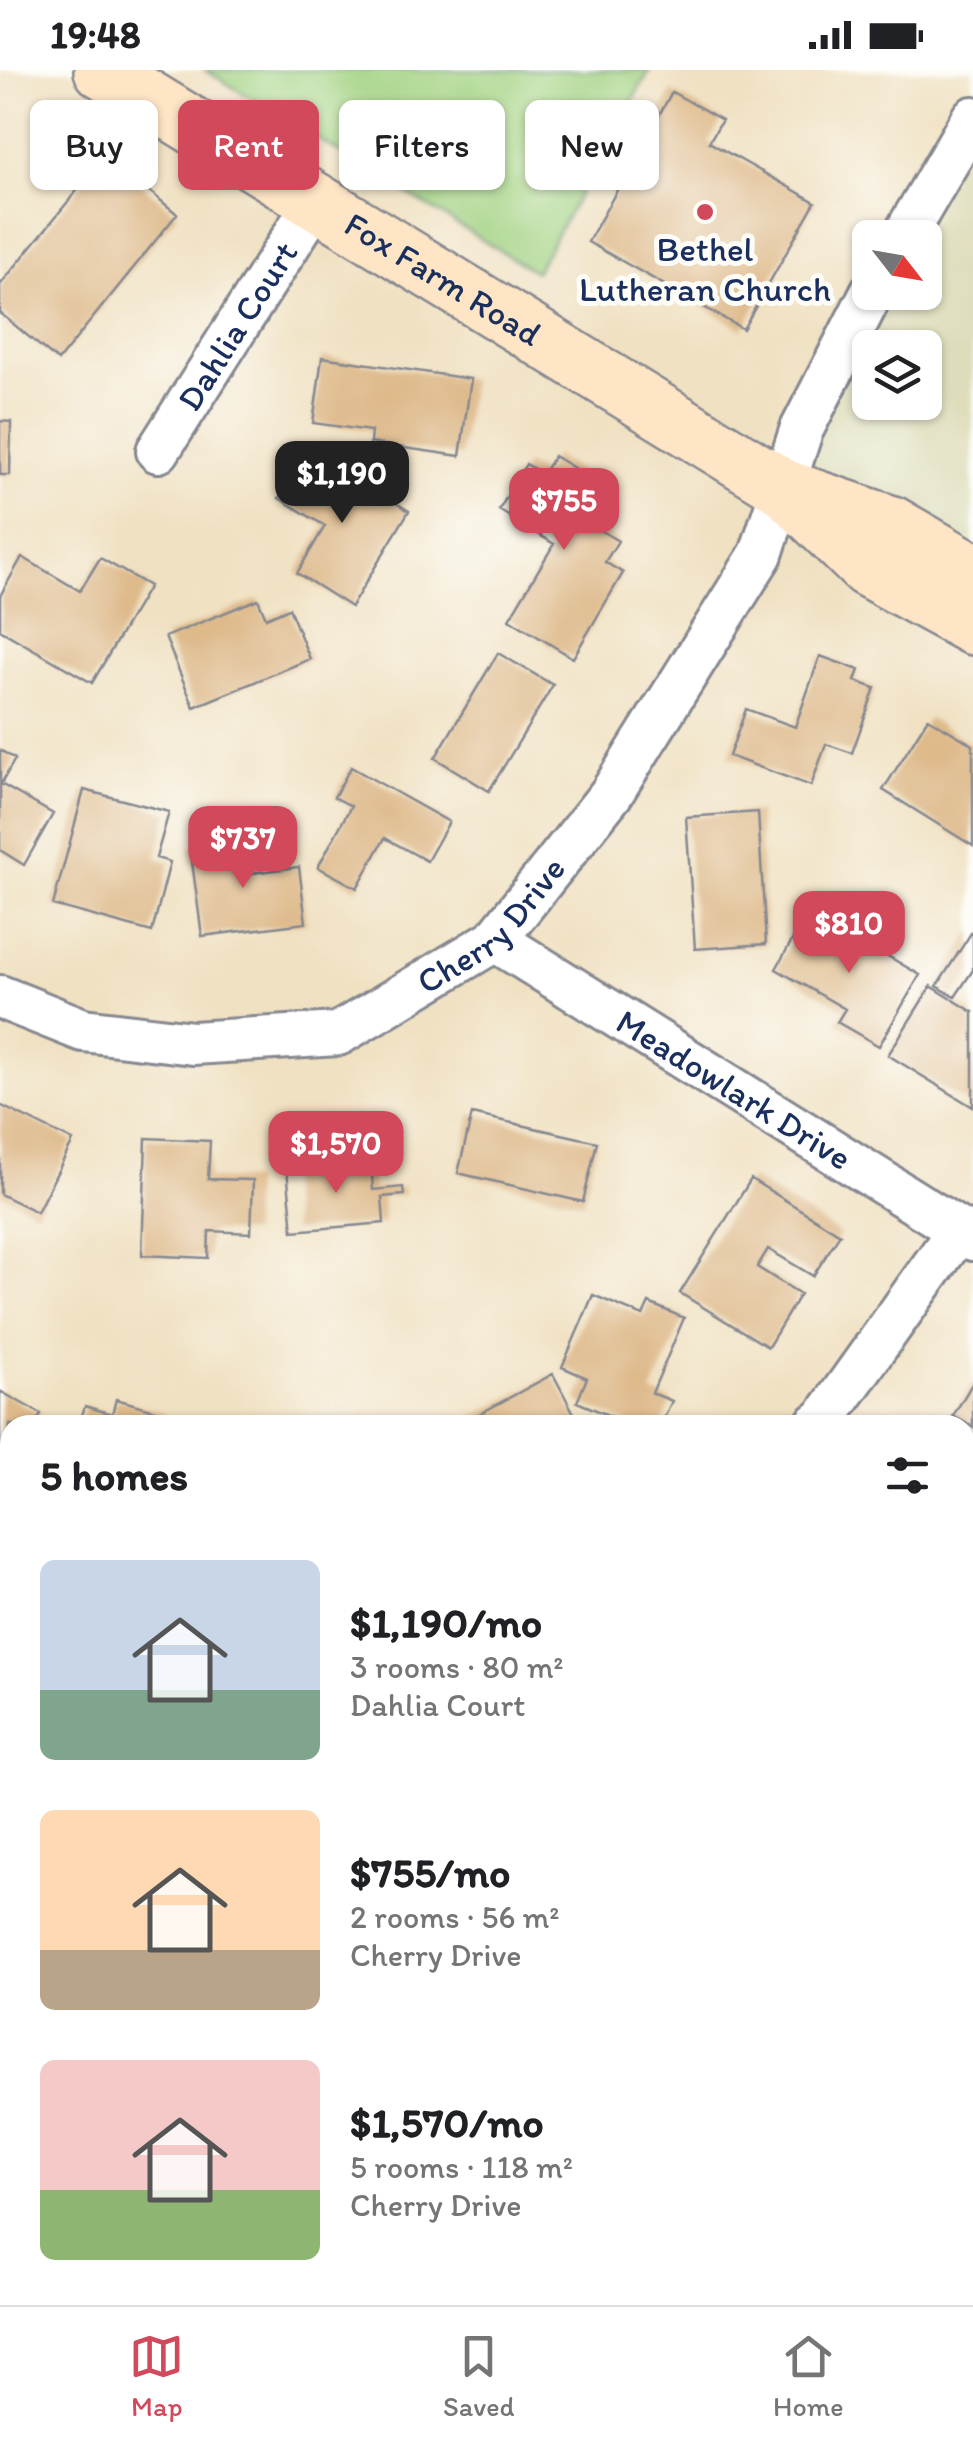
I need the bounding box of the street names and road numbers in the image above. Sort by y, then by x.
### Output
street label: Fox Farm Road [337,203,549,355]
street label: Dahlia Court [168,234,306,418]
street label: Cherry Drive [409,848,574,1003]
street label: Meadowlark Drive [609,1000,859,1179]

